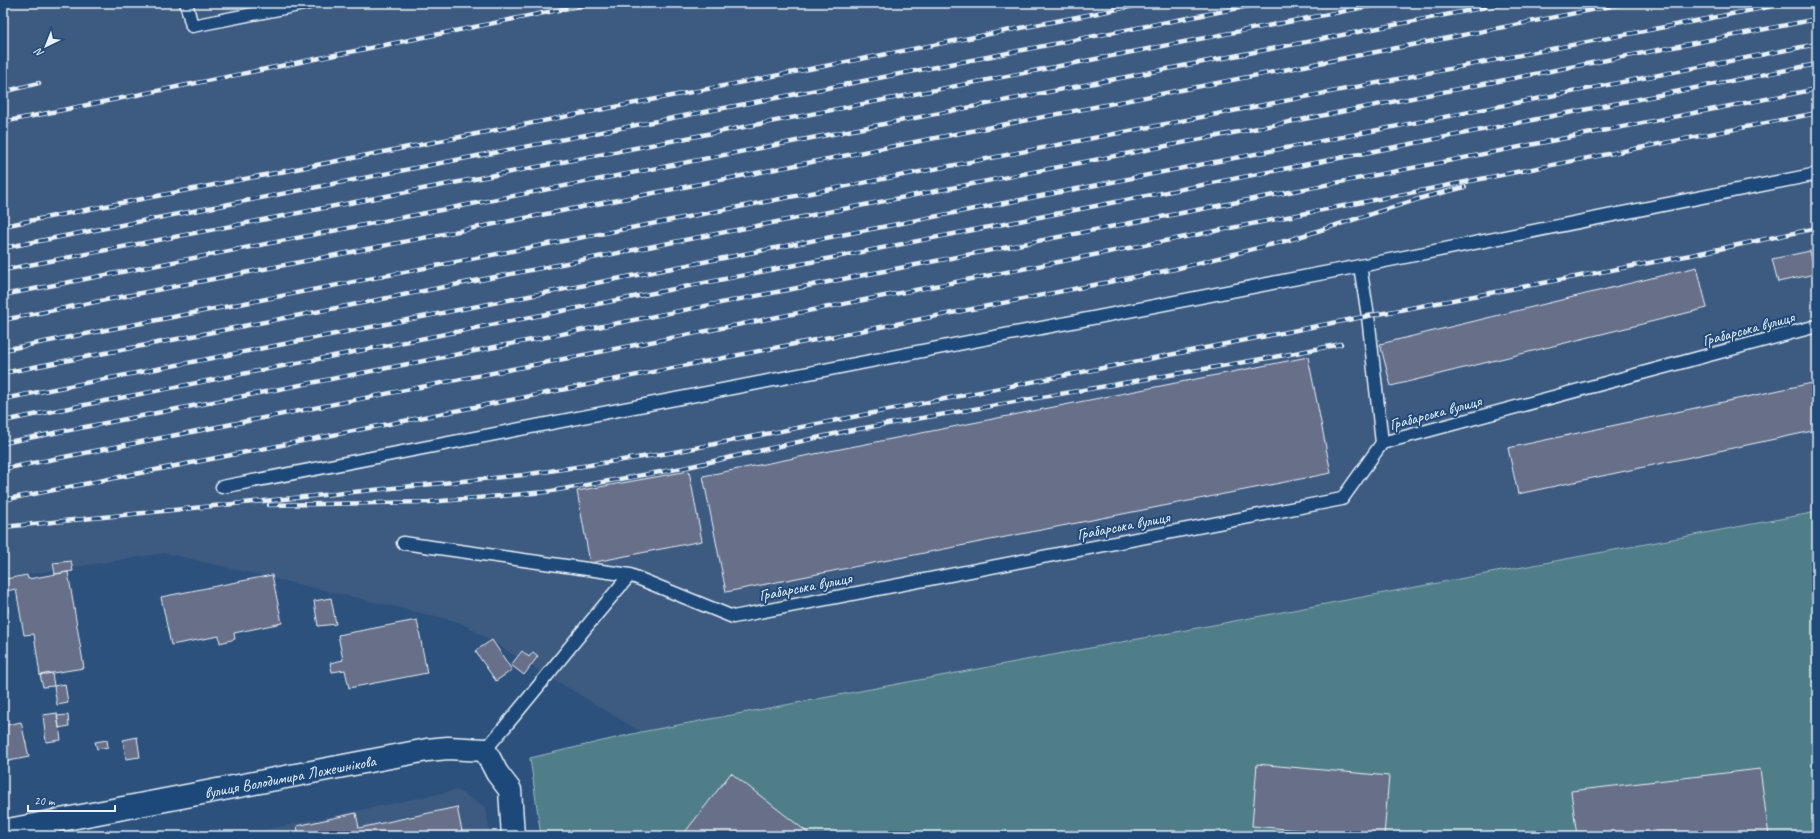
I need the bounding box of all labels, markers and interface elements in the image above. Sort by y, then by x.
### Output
north arrow [26,26,66,66]
text: N [30,44,46,61]
street label: Грабарська вулиця [1700,307,1798,351]
street label: Грабарська вулиця [1387,391,1485,435]
street label: Грабарська вулиця [1075,507,1173,545]
street label: Грабарська вулиця [757,568,855,606]
street label: вулиця Володимира Ложешнікова [203,751,379,803]
scale bar [28,787,115,813]
text: 20 m [34,793,56,809]

